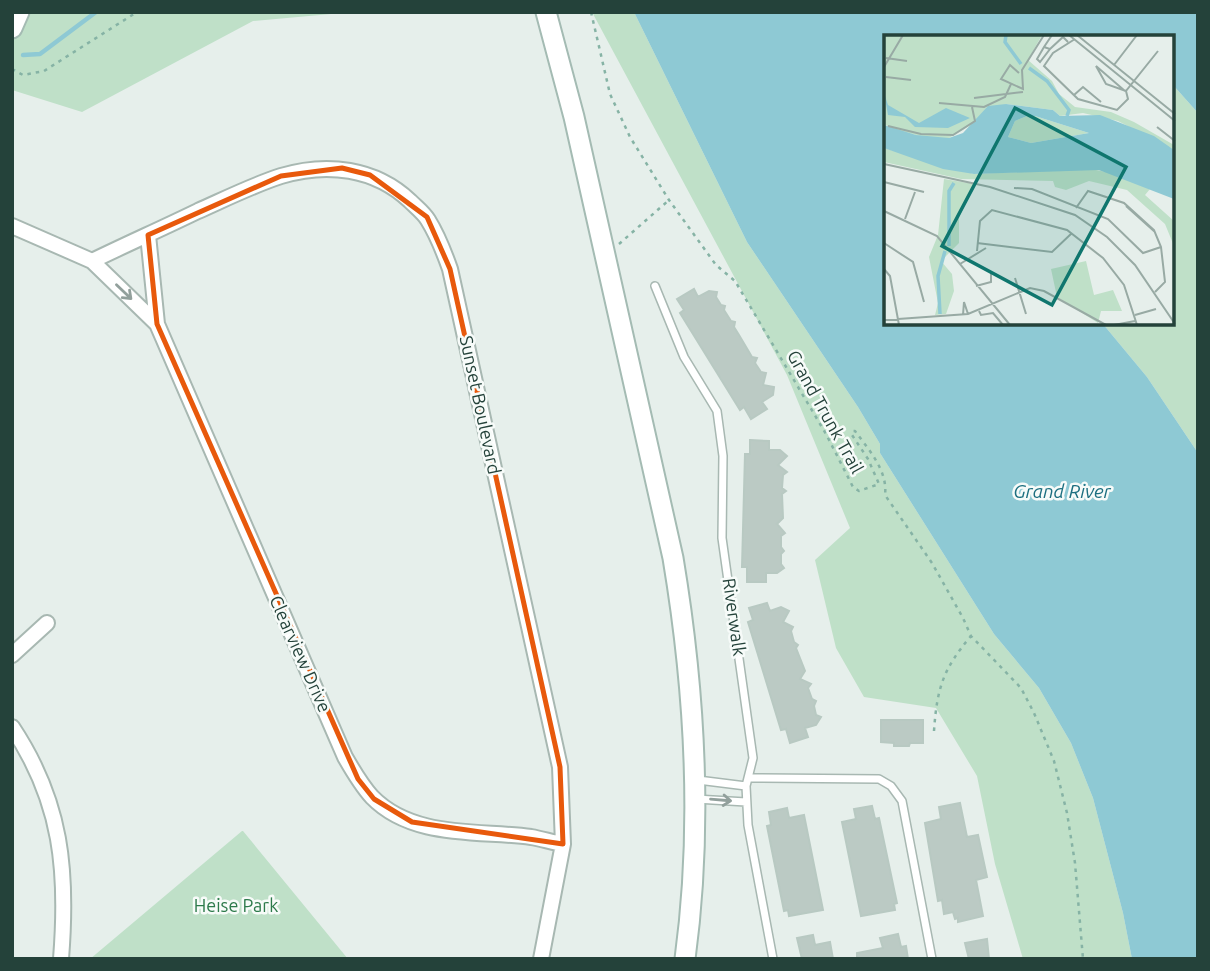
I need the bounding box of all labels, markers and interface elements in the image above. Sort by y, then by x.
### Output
inset map [884,35,1175,326]
one-way arrow [116,284,133,301]
street label: Sunset Boulevard [457,334,505,476]
street label: Grand Trunk Trail [784,347,868,477]
water label: Grand River [1013,480,1112,502]
street label: Riverwalk [720,577,750,657]
street label: Clearview Drive [266,592,336,715]
one-way arrow [709,794,731,807]
park label: Heise Park [194,895,278,915]

